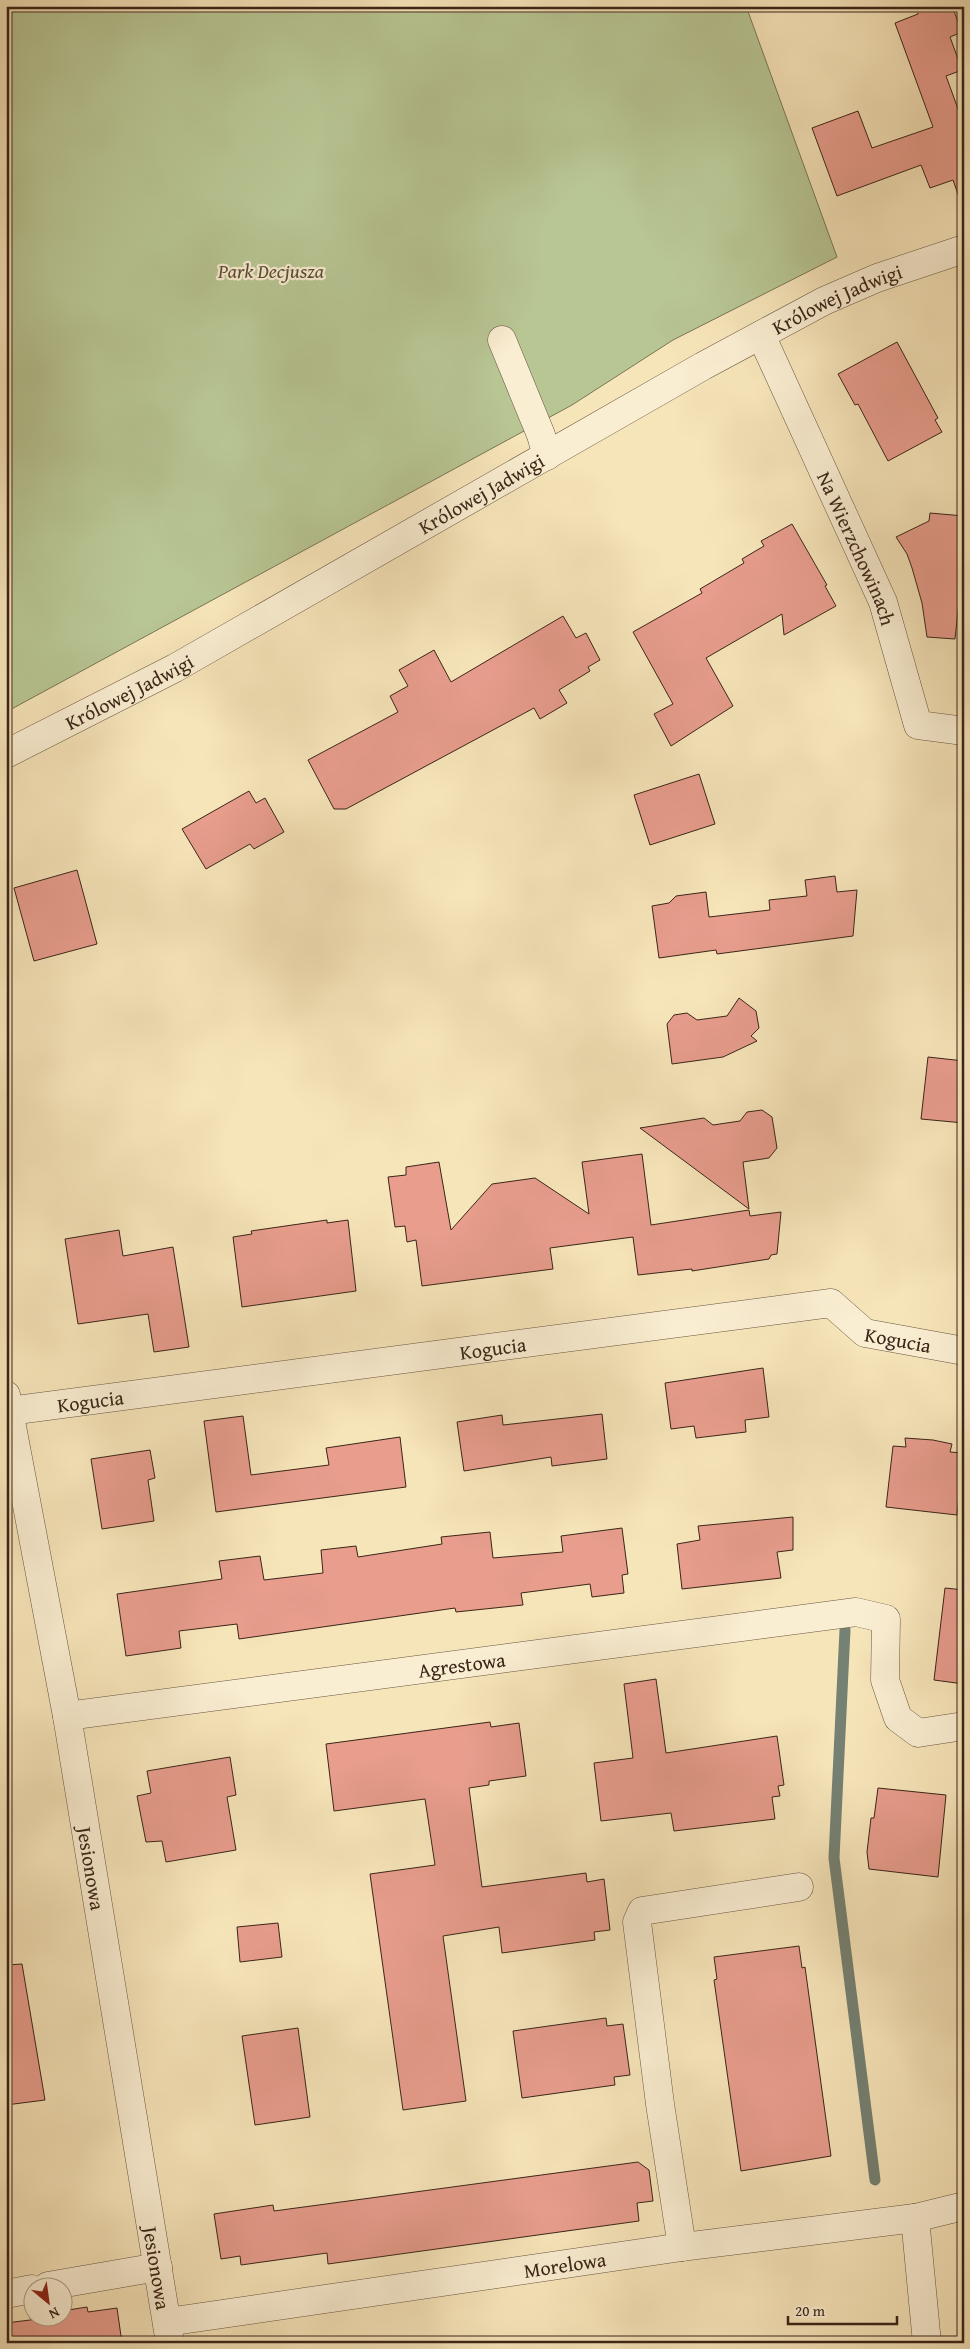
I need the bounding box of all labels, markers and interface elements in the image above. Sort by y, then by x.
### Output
park label: Park Decjusza [217,256,325,285]
street label: Królowej Jadwigi [766,256,906,341]
street label: Królowej Jadwigi [413,445,549,541]
street label: Na Wierzchowinach [811,466,903,629]
street label: Królowej Jadwigi [60,646,199,736]
street label: Kogucia [863,1319,934,1359]
street label: Kogucia [458,1329,528,1366]
street label: Kogucia [55,1382,126,1419]
street label: Agrestowa [416,1644,508,1684]
street label: Jesionowa [70,1821,113,1913]
street label: Jesionowa [136,2221,179,2312]
street label: Morelowa [522,2244,608,2284]
north arrow [22,2276,72,2326]
scale bar [788,2294,896,2326]
text: 20 m [795,2300,826,2321]
text: N [45,2302,63,2325]

